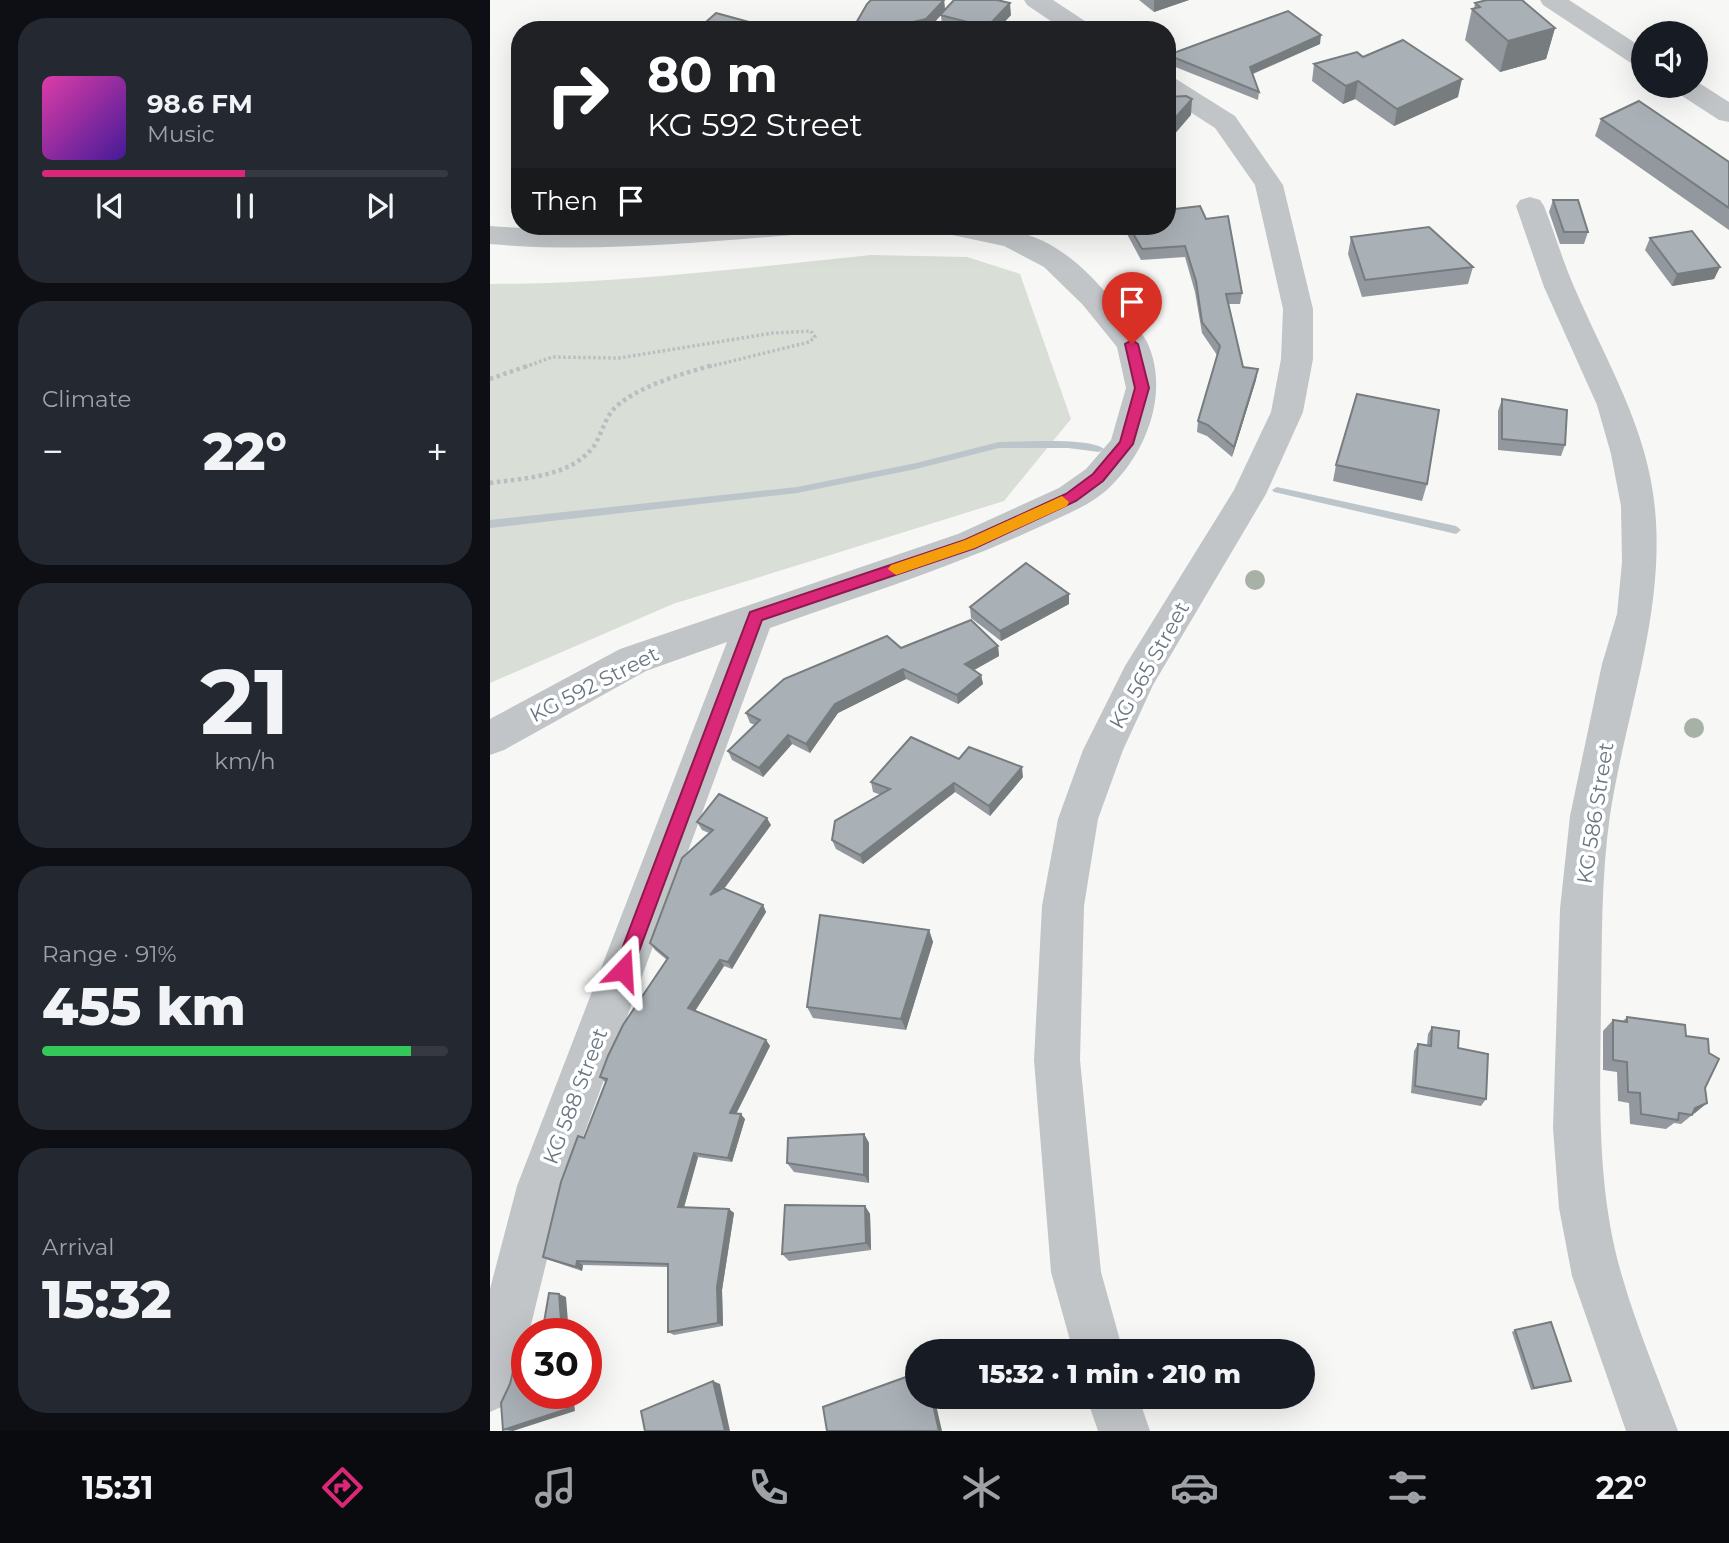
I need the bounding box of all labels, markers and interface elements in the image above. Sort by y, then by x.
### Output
map controls [1631,21,1708,98]
button: sound [1631,21,1708,98]
text: 80 m [647,45,778,104]
icon: right [532,49,623,140]
text: 98.6 FM [147,88,253,120]
text: KG 592 Street [647,105,863,144]
text: Music [147,120,215,148]
icon: arrive [612,182,650,220]
text: Then [532,185,598,217]
icon: previous [91,187,129,225]
icon: pause [226,187,264,225]
icon: next [361,187,399,225]
pin [1102,272,1162,344]
icon: arrive [1113,283,1151,321]
text: Climate [42,385,131,413]
text: 22° [203,420,287,483]
text: − [42,428,64,475]
text: + [426,428,448,475]
street label: KG 565 Street [1104,597,1194,733]
street label: KG 592 Street [525,641,663,727]
text: 21 [200,646,290,757]
street label: KG 586 Street [1571,740,1619,886]
text: km/h [214,747,276,775]
position arrow [586,933,660,1007]
text: Range · 91% [42,940,177,968]
text: 455 km [42,975,246,1038]
street label: KG 588 Street [538,1025,612,1167]
text: Arrival [42,1233,115,1261]
text: 15:32 [42,1268,172,1331]
speed limit sign: 30 [511,1318,602,1409]
text: 15:32 · 1 min · 210 m [979,1358,1241,1390]
icon: directions [318,1463,367,1512]
icon: music [531,1463,580,1512]
icon: phone [744,1463,793,1512]
icon: climate [957,1463,1006,1512]
icon: car [1170,1463,1219,1512]
icon: filters [1383,1463,1432,1512]
text: 15:31 [82,1468,153,1507]
text: 22° [1596,1468,1647,1507]

